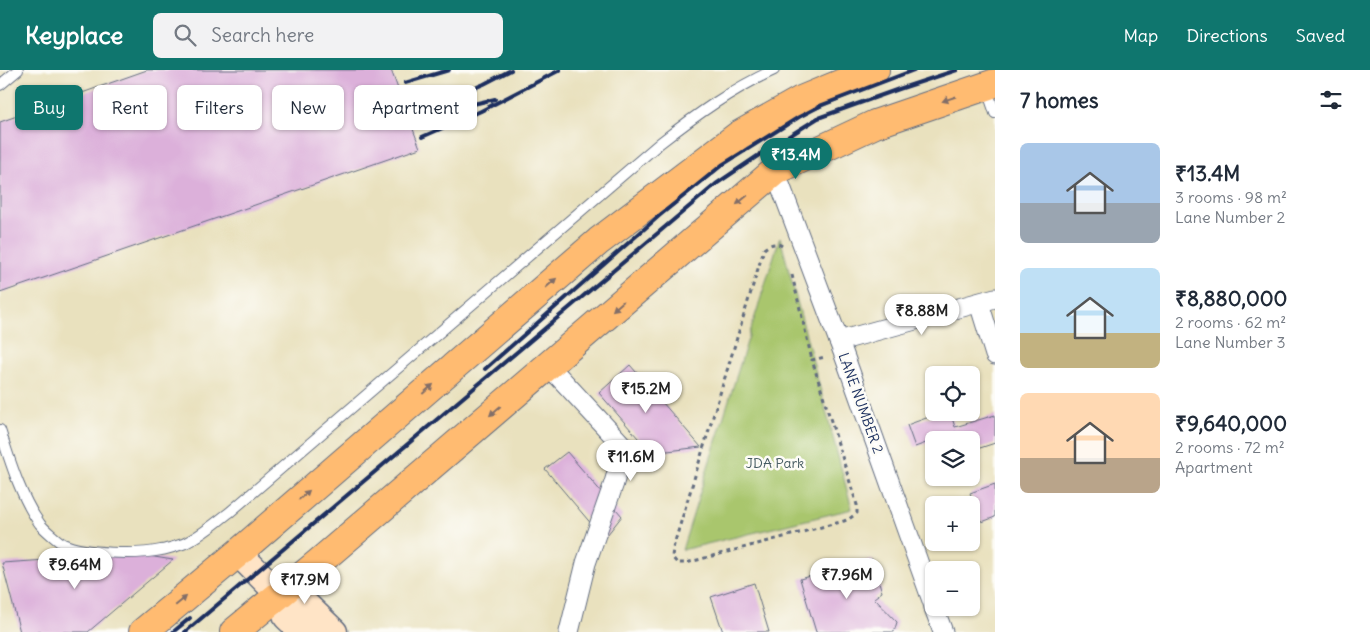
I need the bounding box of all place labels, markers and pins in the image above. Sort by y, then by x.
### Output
pin: ₹13.4M [755,138,837,180]
pin: ₹8.88M [881,294,963,336]
pin: ₹15.2M [605,372,687,414]
pin: ₹11.6M [590,440,672,482]
pin: ₹9.64M [34,548,116,590]
pin: ₹7.96M [806,558,888,600]
pin: ₹17.9M [264,562,346,605]

